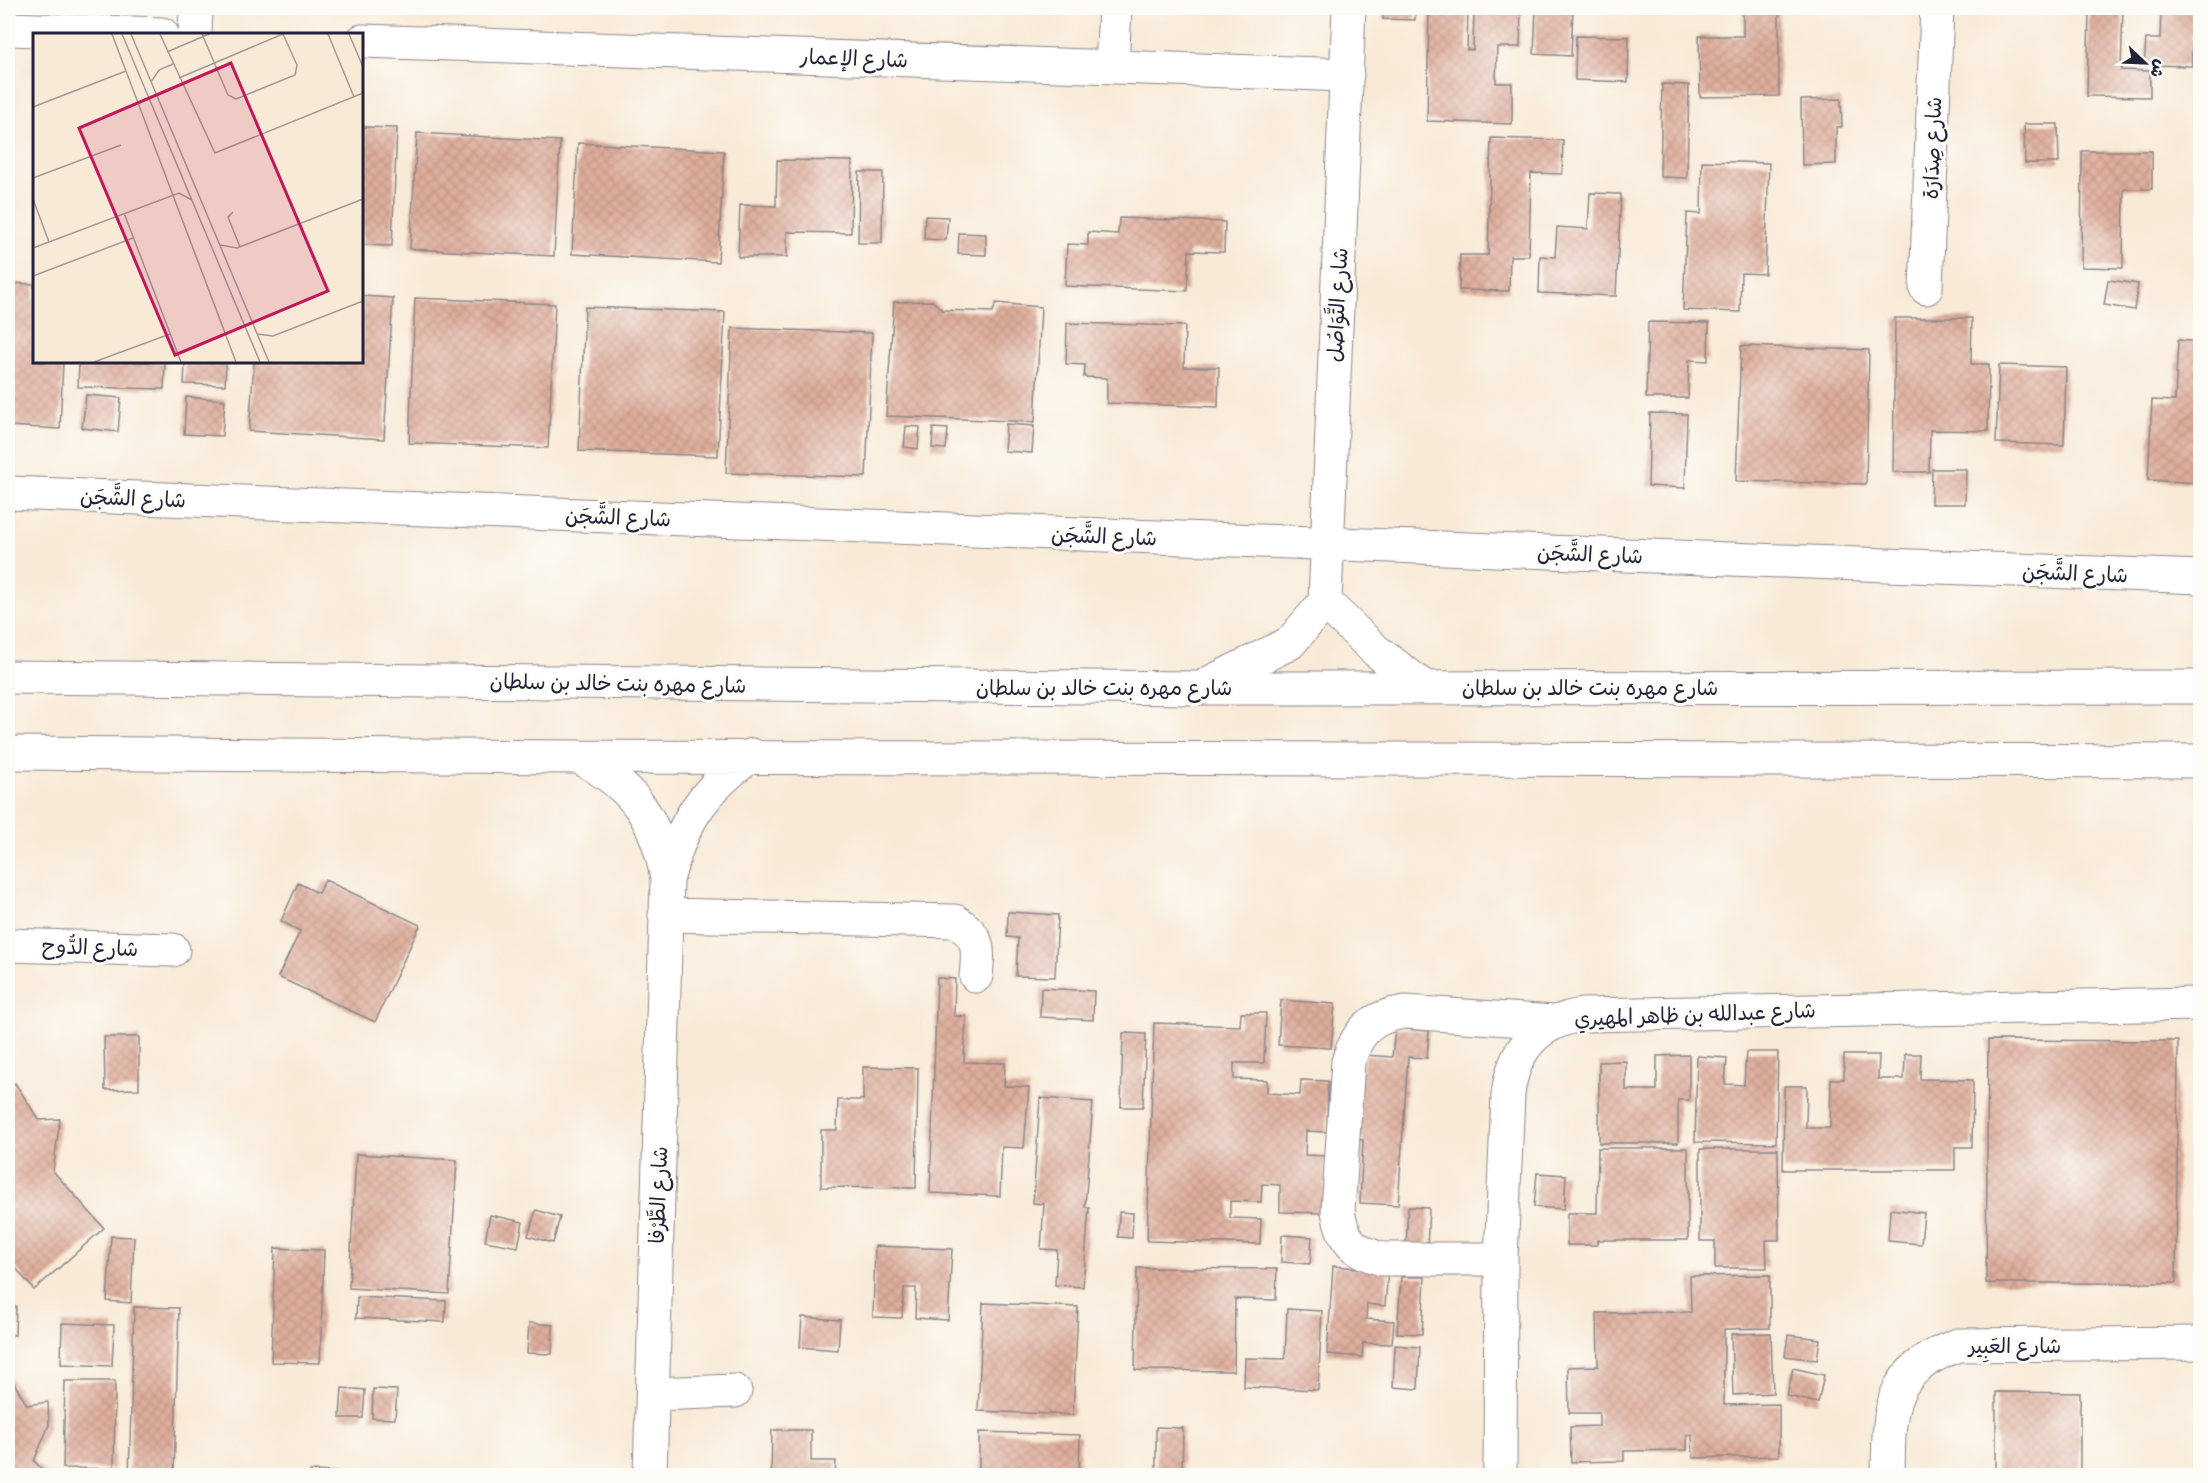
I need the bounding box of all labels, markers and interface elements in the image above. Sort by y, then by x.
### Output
inset map [33,33,363,363]
north arrow [2115,33,2175,93]
street label: شارع الإعمار [798,44,908,75]
text: ش [2146,57,2171,80]
street label: شارع صِدَارَة [1918,96,1949,200]
street label: شارع التَّوَاصُل [1319,247,1355,363]
street label: شارع الشَّجَن [79,480,187,515]
street label: شارع الشَّجَن [564,499,672,534]
street label: شارع الشَّجَن [1050,518,1158,553]
street label: شارع الشَّجَن [1536,536,1644,571]
street label: شارع الشَّجَن [2021,555,2129,590]
street label: شارع مهره بنت خالد بن سلطان [489,668,747,701]
street label: شارع مهره بنت خالد بن سلطان [976,675,1232,703]
street label: شارع مهره بنت خالد بن سلطان [1462,675,1718,703]
street label: شارع الدُّوح [41,932,139,964]
street label: شارع عبدالله بن ظاهر المهيري [1574,997,1816,1034]
street label: شارع الطَّرْفا [644,1146,675,1244]
street label: شارع العَبِير [1967,1333,2061,1363]

